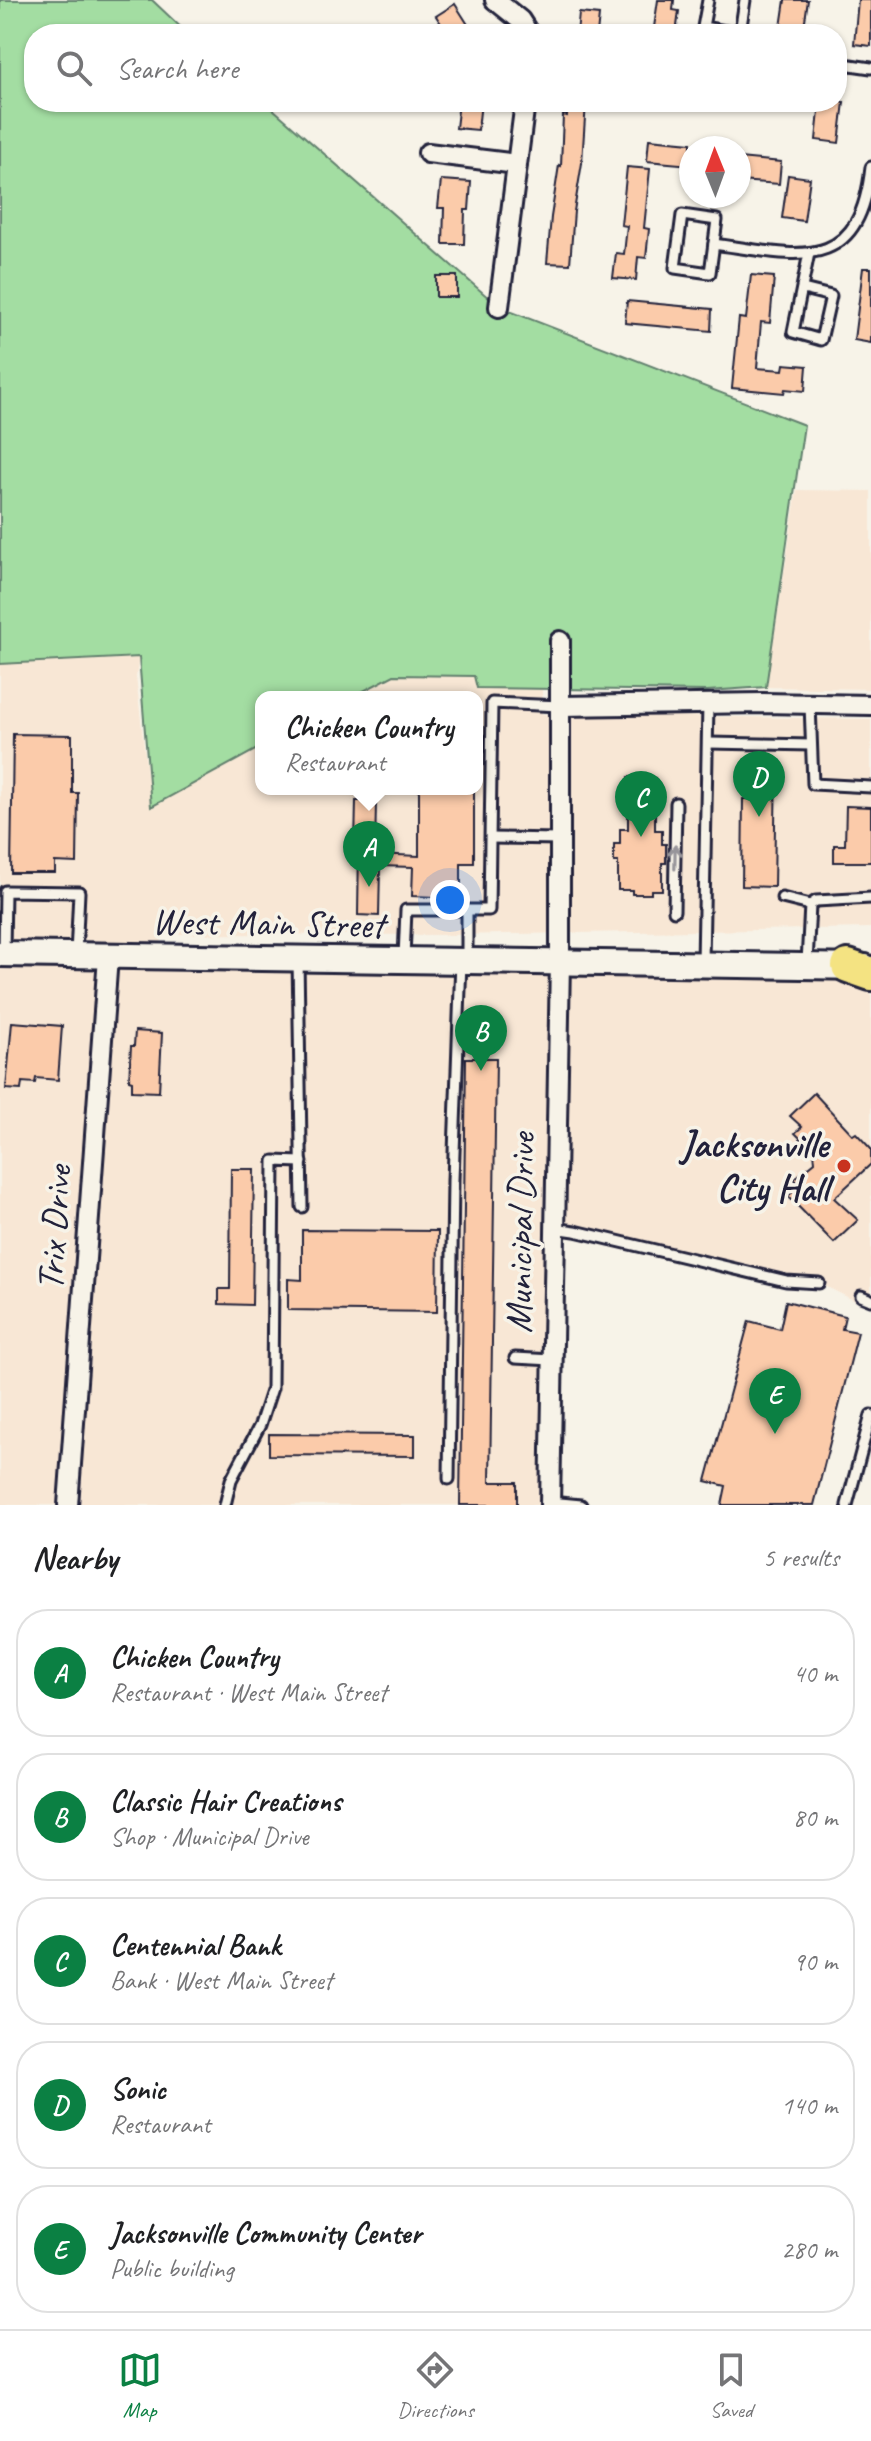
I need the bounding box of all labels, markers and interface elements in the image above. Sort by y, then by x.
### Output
search box [24,24,847,112]
icon: search [52,46,96,90]
text: Search here [116,49,238,87]
north arrow [679,136,751,208]
popup [255,691,483,795]
text: Chicken Country [285,708,453,746]
text: Restaurant [285,746,385,779]
pin: D [733,751,785,817]
pin: C [615,771,667,837]
pin: A [343,821,395,887]
one-way arrow [667,844,683,871]
your location [430,880,470,920]
street label: West Main Street [152,897,390,949]
pin: B [455,1005,507,1071]
place label: Jacksonville City Hall [678,1121,835,1212]
street label: Municipal Drive [495,1130,545,1333]
marker: Jacksonville City Hall [835,1157,853,1175]
street label: Trix Drive [26,1161,82,1292]
pin: E [749,1368,801,1434]
text: Nearby [32,1536,118,1579]
text: 5 results [763,1541,839,1574]
text: Chicken Country [110,1638,278,1676]
text: A [53,1657,67,1690]
text: 40 m [793,1657,837,1690]
text: Restaurant · West Main Street [110,1676,387,1709]
text: Classic Hair Creations [110,1782,341,1820]
text: B [53,1801,67,1834]
text: 80 m [793,1801,837,1834]
text: Shop · Municipal Drive [110,1820,308,1853]
text: Centennial Bank [110,1926,280,1964]
text: C [54,1945,66,1978]
text: 90 m [793,1945,837,1978]
text: Bank · West Main Street [110,1964,332,1997]
text: Sonic [110,2070,166,2108]
text: D [52,2089,68,2122]
text: 140 m [781,2089,837,2122]
text: Restaurant [110,2108,211,2141]
text: Jacksonville Community Center [110,2214,421,2252]
text: E [53,2233,67,2266]
text: 280 m [781,2233,837,2266]
text: Public building [110,2252,233,2285]
tab: Map [118,2348,162,2424]
tab: Directions [397,2348,474,2424]
tab: Saved [709,2348,753,2424]

